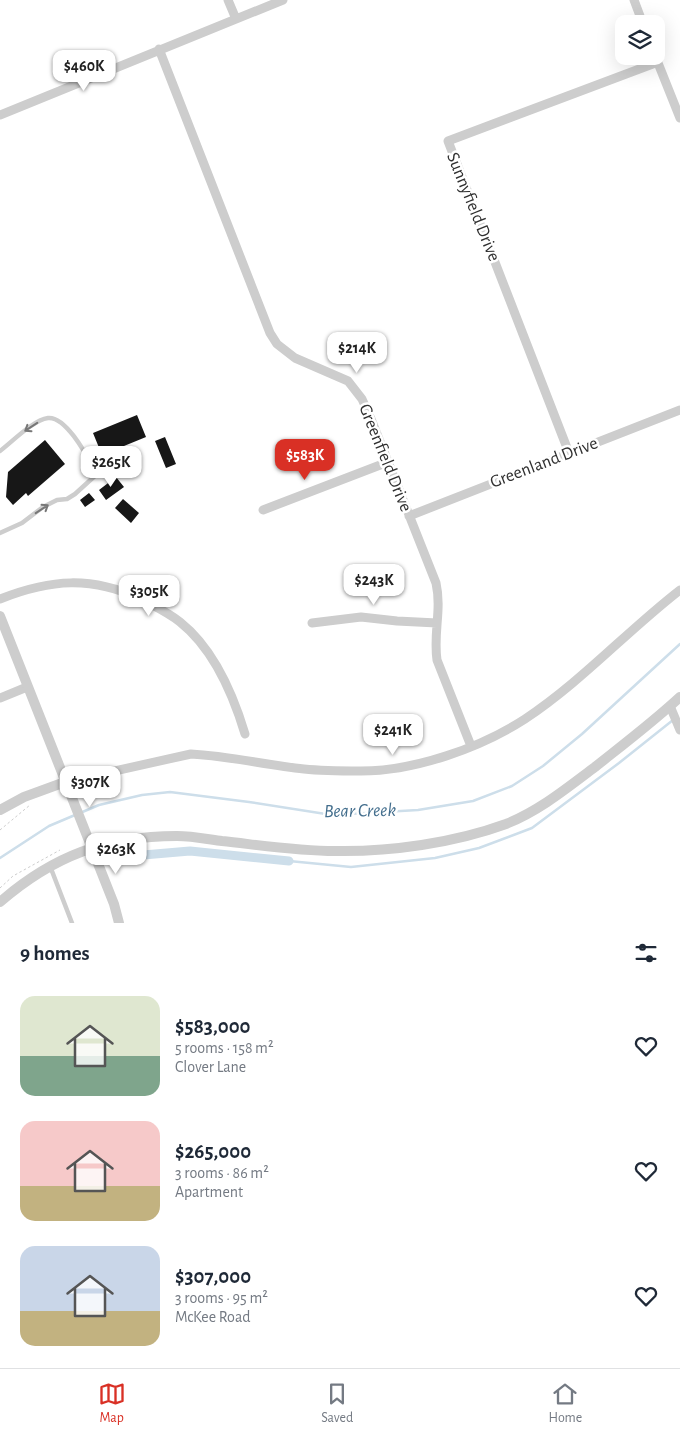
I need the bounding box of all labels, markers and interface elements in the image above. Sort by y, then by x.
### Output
map controls [615,15,665,65]
button: layers [615,15,665,65]
pin: $460K [49,49,119,92]
text: $460K [64,58,104,74]
street label: Sunnyfield Drive [443,150,503,264]
pin: $214K [322,332,392,374]
text: $214K [338,340,376,356]
street label: Greenfield Drive [355,402,415,514]
one-way arrow [25,422,39,432]
street label: Greenland Drive [488,434,600,492]
pin: $583K [270,438,340,481]
pin: $265K [76,446,146,488]
text: $583K [286,447,324,463]
text: $265K [92,454,130,470]
one-way arrow [35,503,49,514]
pin: $243K [339,564,409,606]
text: $243K [354,572,394,588]
pin: $305K [114,574,184,617]
text: $305K [130,583,168,599]
pin: $241K [358,714,428,756]
text: $241K [374,722,412,738]
pin: $307K [55,766,125,808]
text: $307K [71,774,109,790]
water label: Bear Creek [324,801,397,821]
pin: $263K [81,832,151,875]
text: $263K [97,841,135,857]
icon: filters [632,939,660,967]
text: 9 homes [20,943,90,964]
icon: home [60,1016,120,1076]
text: $583,000 [175,1016,251,1037]
icon: heart [632,1032,660,1060]
text: 5 rooms · 158 m² [175,1040,274,1056]
text: Clover Lane [175,1059,246,1075]
icon: home [60,1141,120,1201]
text: $265,000 [175,1141,251,1162]
icon: heart [632,1157,660,1185]
text: 3 rooms · 86 m² [175,1165,269,1181]
text: Apartment [175,1184,243,1200]
icon: home [60,1266,120,1326]
text: $307,000 [175,1266,251,1287]
icon: heart [632,1282,660,1310]
text: 3 rooms · 95 m² [175,1290,268,1306]
text: McKee Road [175,1309,251,1325]
tab: Map [98,1380,126,1427]
tab: Saved [321,1380,353,1427]
tab: Home [549,1380,582,1427]

